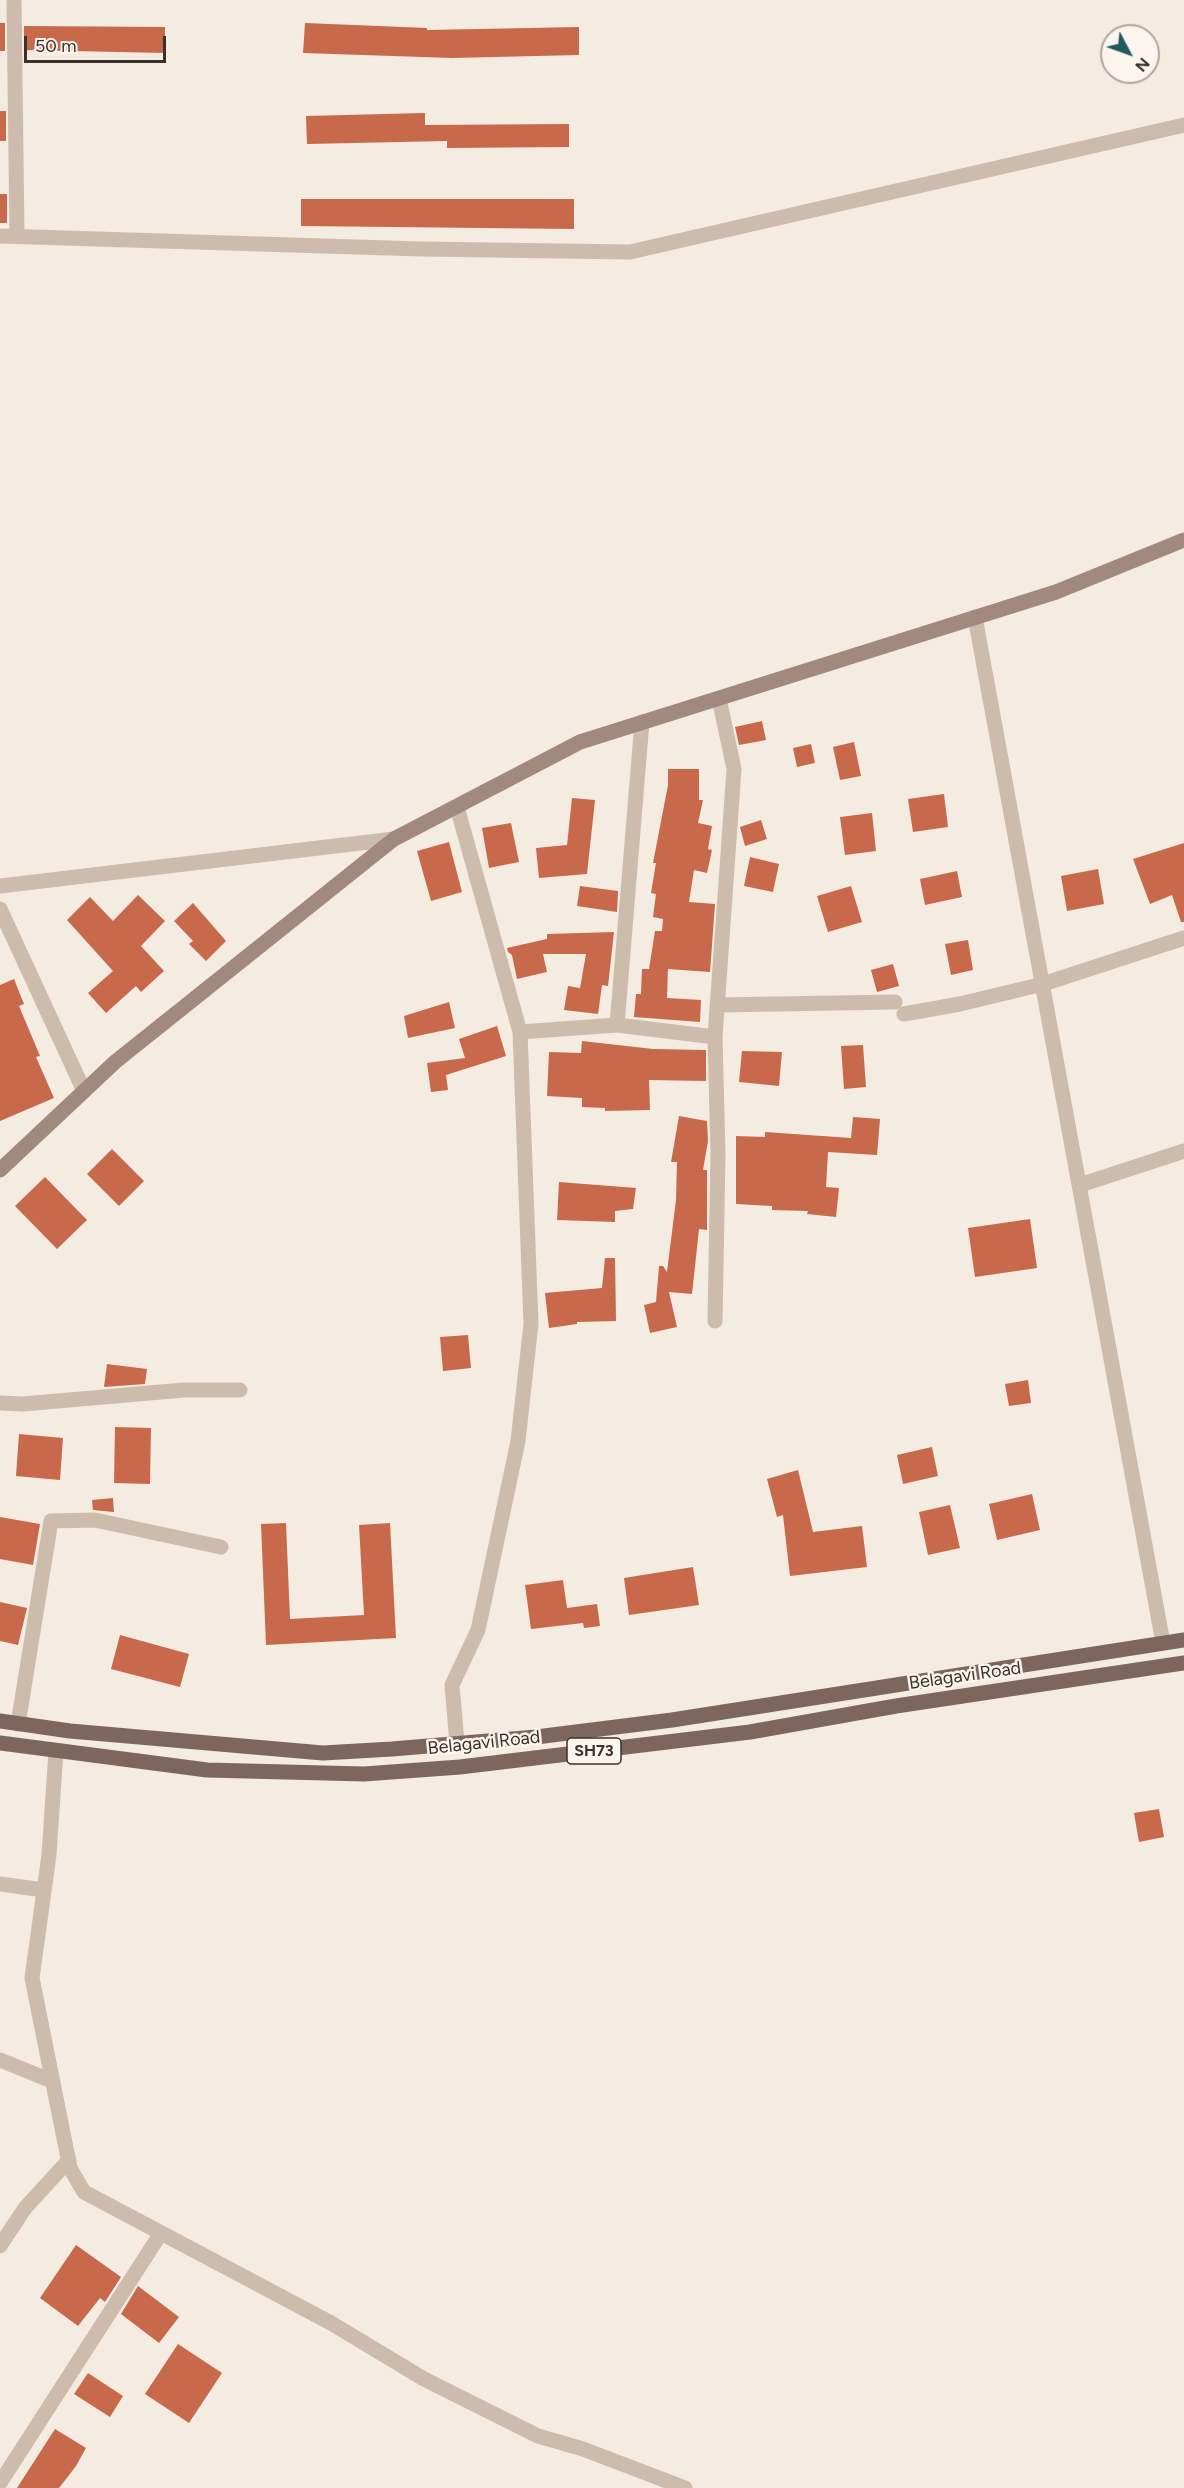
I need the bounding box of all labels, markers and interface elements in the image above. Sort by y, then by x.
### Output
scale bar [27,24,170,62]
north arrow [1100,24,1160,84]
text: 50 m [35,35,77,57]
text: N [1131,54,1154,76]
street label: Belagavi Road [908,1657,1022,1695]
street label: Belagavi Road [427,1726,541,1760]
road number: SH73 [567,1738,621,1764]

